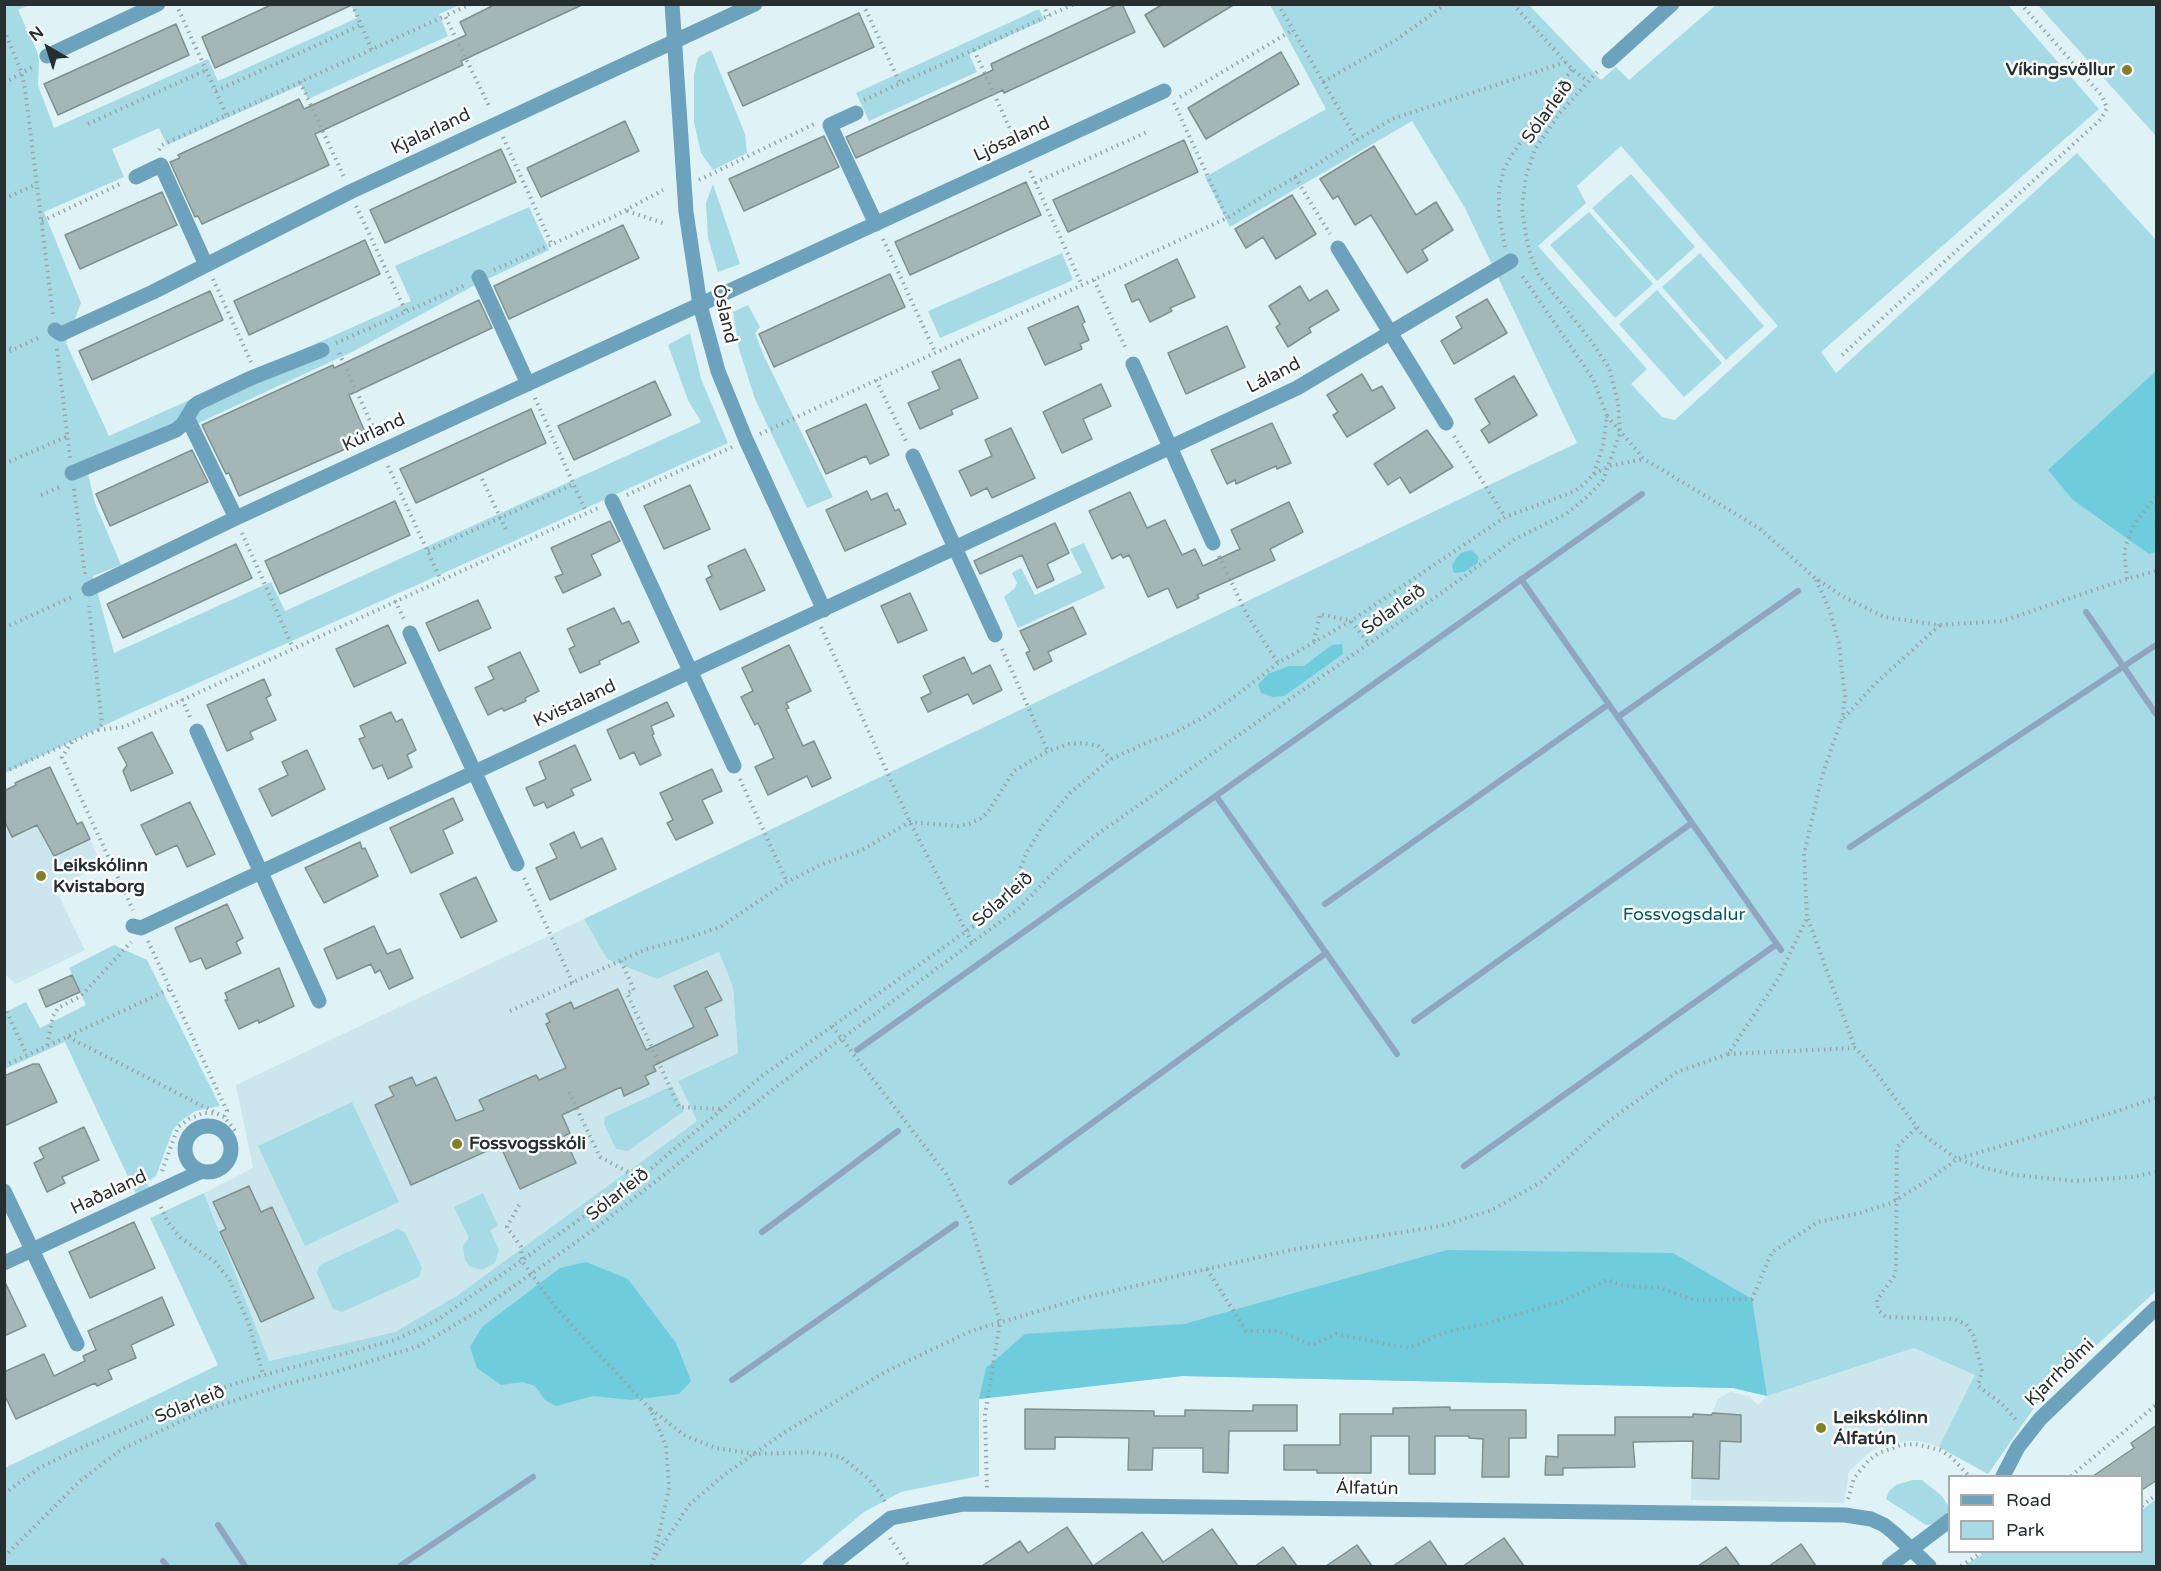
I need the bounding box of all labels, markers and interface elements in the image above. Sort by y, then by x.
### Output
north arrow [18,18,78,78]
text: N [25,22,48,46]
place label: Víkingsvöllur [2006,59,2115,81]
marker: Víkingsvöllur [2120,63,2134,77]
street label: Sólarleið [1518,76,1578,148]
street label: Kjalarland [388,104,474,160]
street label: Ljósaland [970,113,1054,167]
street label: Ósland [707,282,741,346]
street label: Láland [1244,353,1304,399]
street label: Kúrland [339,409,409,457]
street label: Sólarleið [1358,580,1430,640]
street label: Kvistaland [530,675,620,733]
place label: Leikskólinn Kvistaborg [53,855,148,898]
street label: Sólarleið [968,868,1038,932]
marker: Leikskólinn Kvistaborg [34,869,48,883]
park label: Fossvogsdalur [1623,904,1745,926]
place label: Fossvogsskóli [469,1133,586,1155]
marker: Fossvogsskóli [450,1137,464,1151]
street label: Sólarleið [582,1164,654,1226]
street label: Haðaland [68,1166,150,1220]
street label: Kjarrhólmi [2021,1335,2099,1411]
street label: Sólarleið [152,1381,228,1429]
place label: Leikskólinn Álfatún [1833,1407,1928,1450]
marker: Leikskólinn Álfatún [1814,1421,1828,1435]
legend [1948,1475,2143,1553]
street label: Álfatún [1335,1478,1399,1500]
text: Road [2006,1489,2051,1511]
text: Park [2006,1519,2044,1541]

